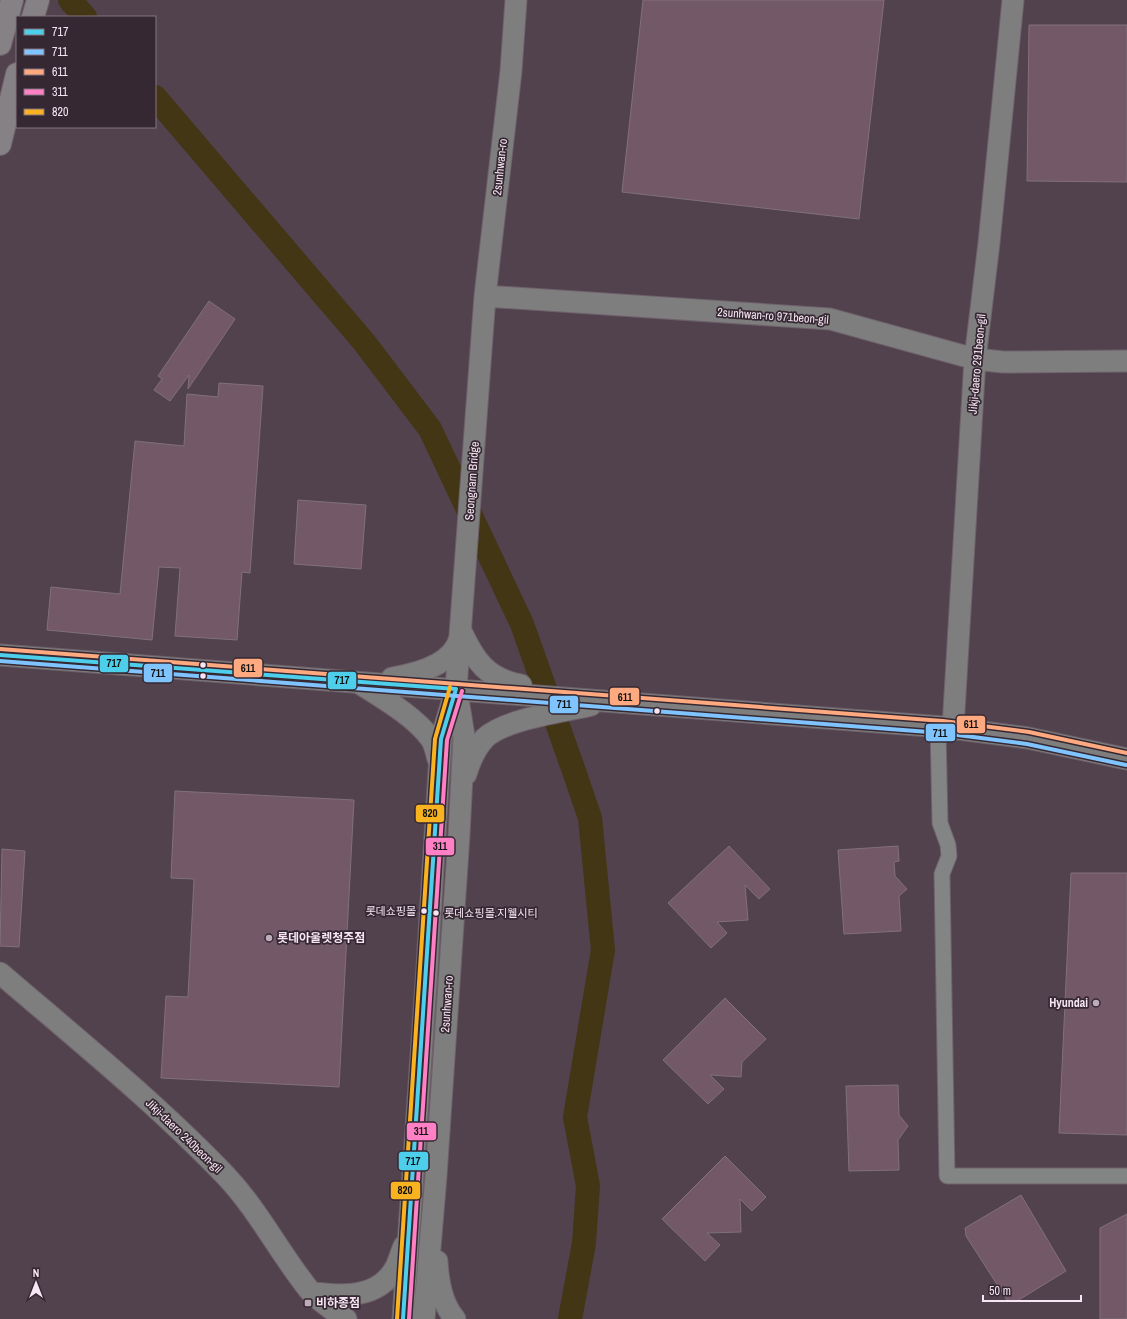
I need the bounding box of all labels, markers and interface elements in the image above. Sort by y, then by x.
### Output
legend [16,16,156,128]
text: 717 [52,24,69,40]
text: 711 [52,44,68,60]
text: 611 [52,64,68,80]
text: 311 [52,84,68,100]
text: 820 [52,104,68,120]
street label: 2sunhwan-ro [489,138,511,196]
street label: 2sunhwan-ro 971beon-gil [717,304,829,328]
street label: Jikji-daero 291beon-gil [965,313,989,415]
street label: Seongnam Bridge [461,441,483,521]
line badge: 717 [99,654,129,673]
text: 717 [106,656,122,670]
line badge: 611 [233,658,263,678]
unlabelled marker [198,660,208,670]
text: 611 [241,661,255,675]
line badge: 711 [143,663,173,683]
text: 711 [151,666,165,680]
unlabelled marker [198,671,208,681]
line badge: 717 [327,671,357,690]
text: 717 [334,673,350,687]
line badge: 611 [609,687,640,706]
text: 611 [618,690,632,704]
line badge: 711 [549,695,579,714]
text: 711 [557,697,571,711]
unlabelled marker [652,706,662,716]
line badge: 611 [956,715,986,734]
text: 611 [964,717,978,731]
line badge: 711 [925,723,956,742]
text: 711 [933,726,947,740]
line badge: 820 [415,804,445,823]
text: 820 [422,806,438,820]
line badge: 311 [425,837,455,856]
text: 311 [433,839,447,853]
place label: 롯데쇼핑몰 [365,904,416,918]
marker: 롯데쇼핑몰 [419,906,429,916]
place label: 롯데쇼핑몰.지웰시티 [444,906,538,920]
marker: 롯데쇼핑몰.지웰시티 [431,908,441,918]
place label: 롯데아울렛청주점 [277,930,365,946]
marker: 롯데아울렛청주점 [264,933,274,943]
street label: 2sunhwan-ro [437,975,457,1033]
place label: Hyundai [1049,995,1088,1011]
marker: Hyundai [1091,998,1101,1008]
street label: Jikji-daero 240beon-gil [142,1095,226,1177]
line badge: 311 [406,1122,437,1141]
text: 311 [414,1124,428,1138]
line badge: 717 [398,1151,429,1171]
text: 717 [405,1154,421,1168]
line badge: 820 [390,1181,421,1200]
text: 820 [397,1183,413,1197]
north arrow [16,1263,56,1303]
text: N [33,1266,39,1280]
scale bar [983,1277,1081,1303]
text: 50 m [989,1283,1011,1299]
place label: 비하종점 [316,1295,360,1311]
marker: 비하종점 [303,1298,313,1308]

